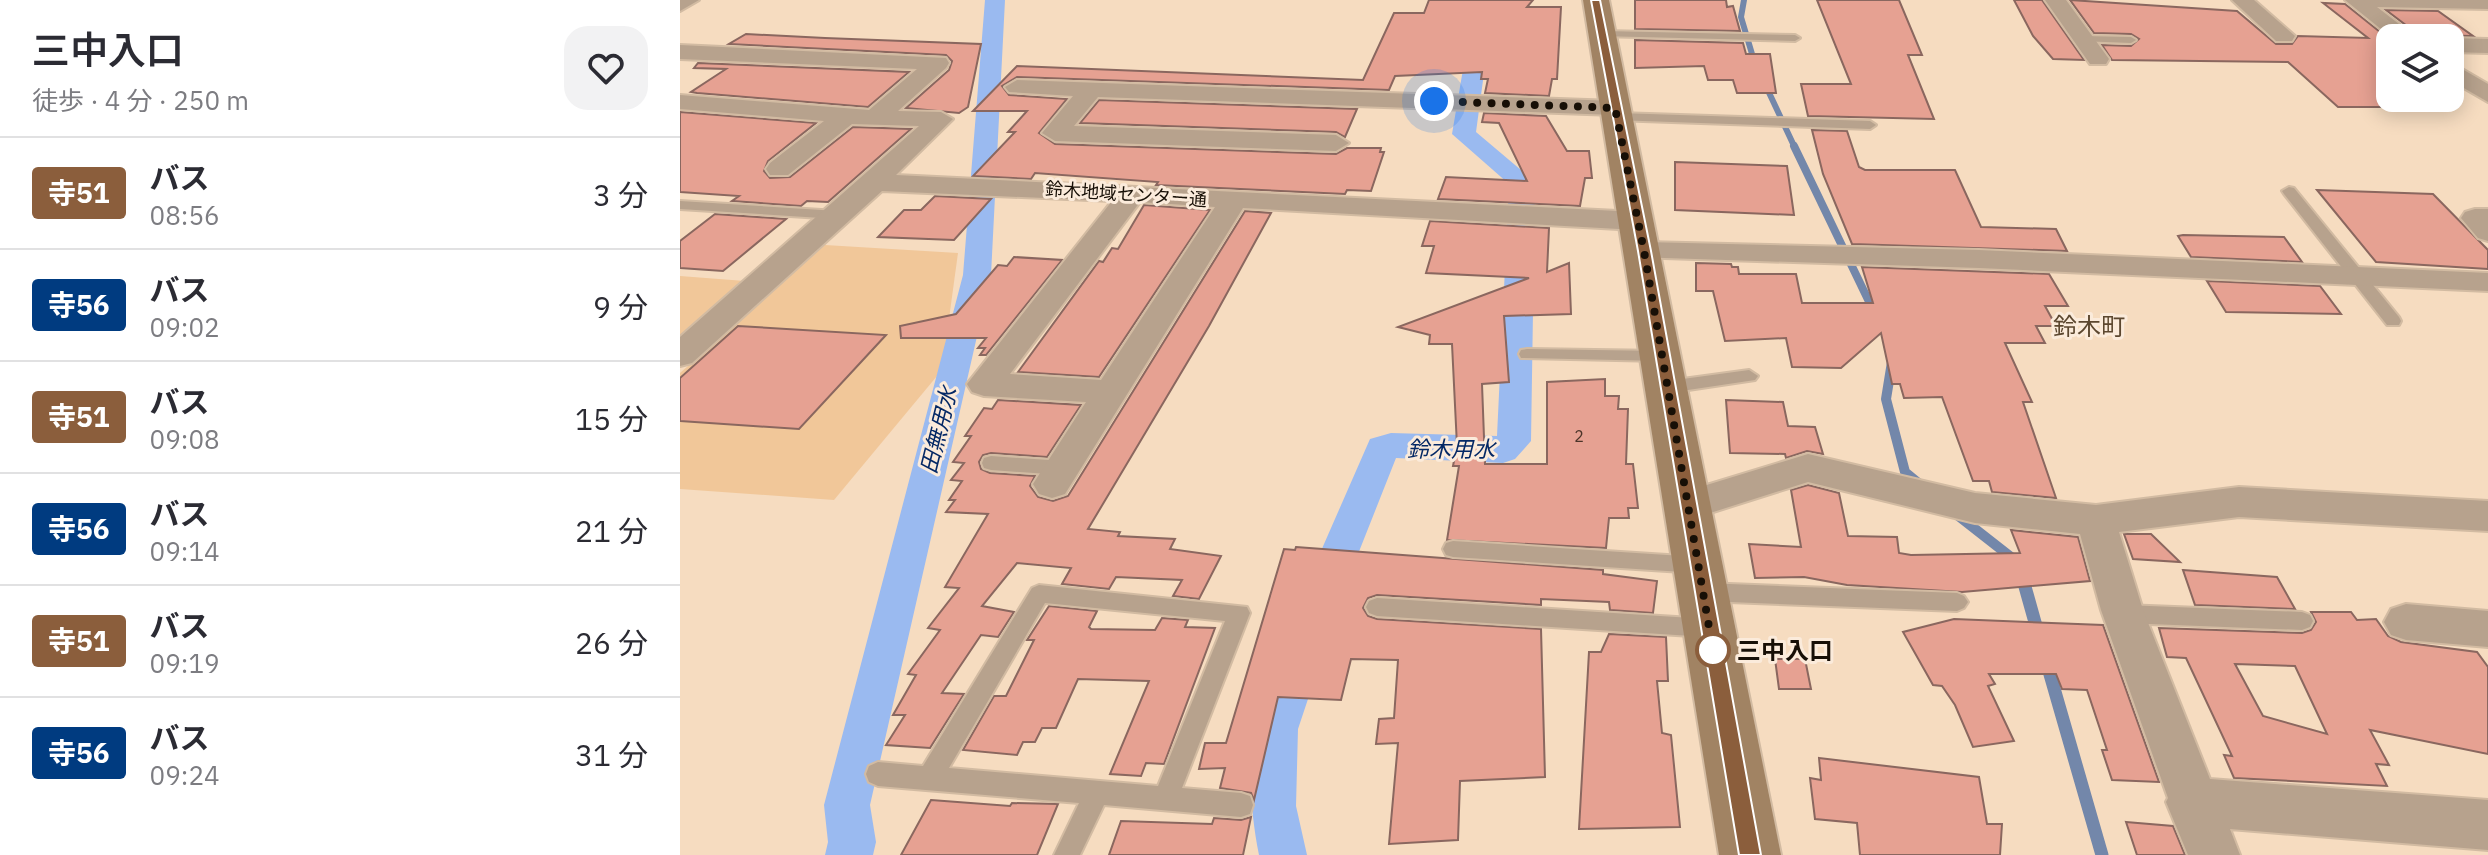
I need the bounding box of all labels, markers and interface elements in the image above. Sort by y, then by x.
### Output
map controls [2376,24,2464,112]
button: layers [2376,24,2464,112]
text: 三中入口 [32,25,184,74]
button: heart [564,26,648,110]
your location [1414,81,1454,121]
text: 徒歩 · 4 分 · 250 m [32,83,249,117]
text: バス [150,158,210,197]
text: 寺51 [48,174,110,211]
text: 3 分 [593,175,648,214]
street label: 鈴木地域センター通 [1044,177,1208,211]
text: 08:56 [150,198,220,232]
text: バス [150,270,210,309]
text: 寺56 [48,286,110,323]
text: 9 分 [593,287,648,326]
text: 09:02 [150,310,220,344]
district label: 鈴木町 [2053,310,2125,342]
text: バス [150,382,210,421]
water label: 田無用水 [913,382,963,476]
text: 寺51 [48,398,110,435]
text: 15 分 [575,399,648,438]
text: 09:08 [150,422,220,456]
house number: 2 [1574,426,1584,446]
water label: 鈴木用水 [1407,434,1497,463]
text: バス [150,494,210,533]
text: 寺56 [48,510,110,547]
text: 21 分 [575,511,648,550]
text: 09:14 [150,534,220,568]
text: バス [150,606,210,645]
text: 寺51 [48,622,110,659]
text: 26 分 [575,623,648,662]
marker: 三中入口 [1696,633,1730,667]
place label: 三中入口 [1737,634,1833,666]
text: 09:19 [150,646,220,680]
text: バス [150,718,210,757]
text: 寺56 [48,734,110,771]
text: 31 分 [575,735,648,774]
text: 09:24 [150,758,220,792]

